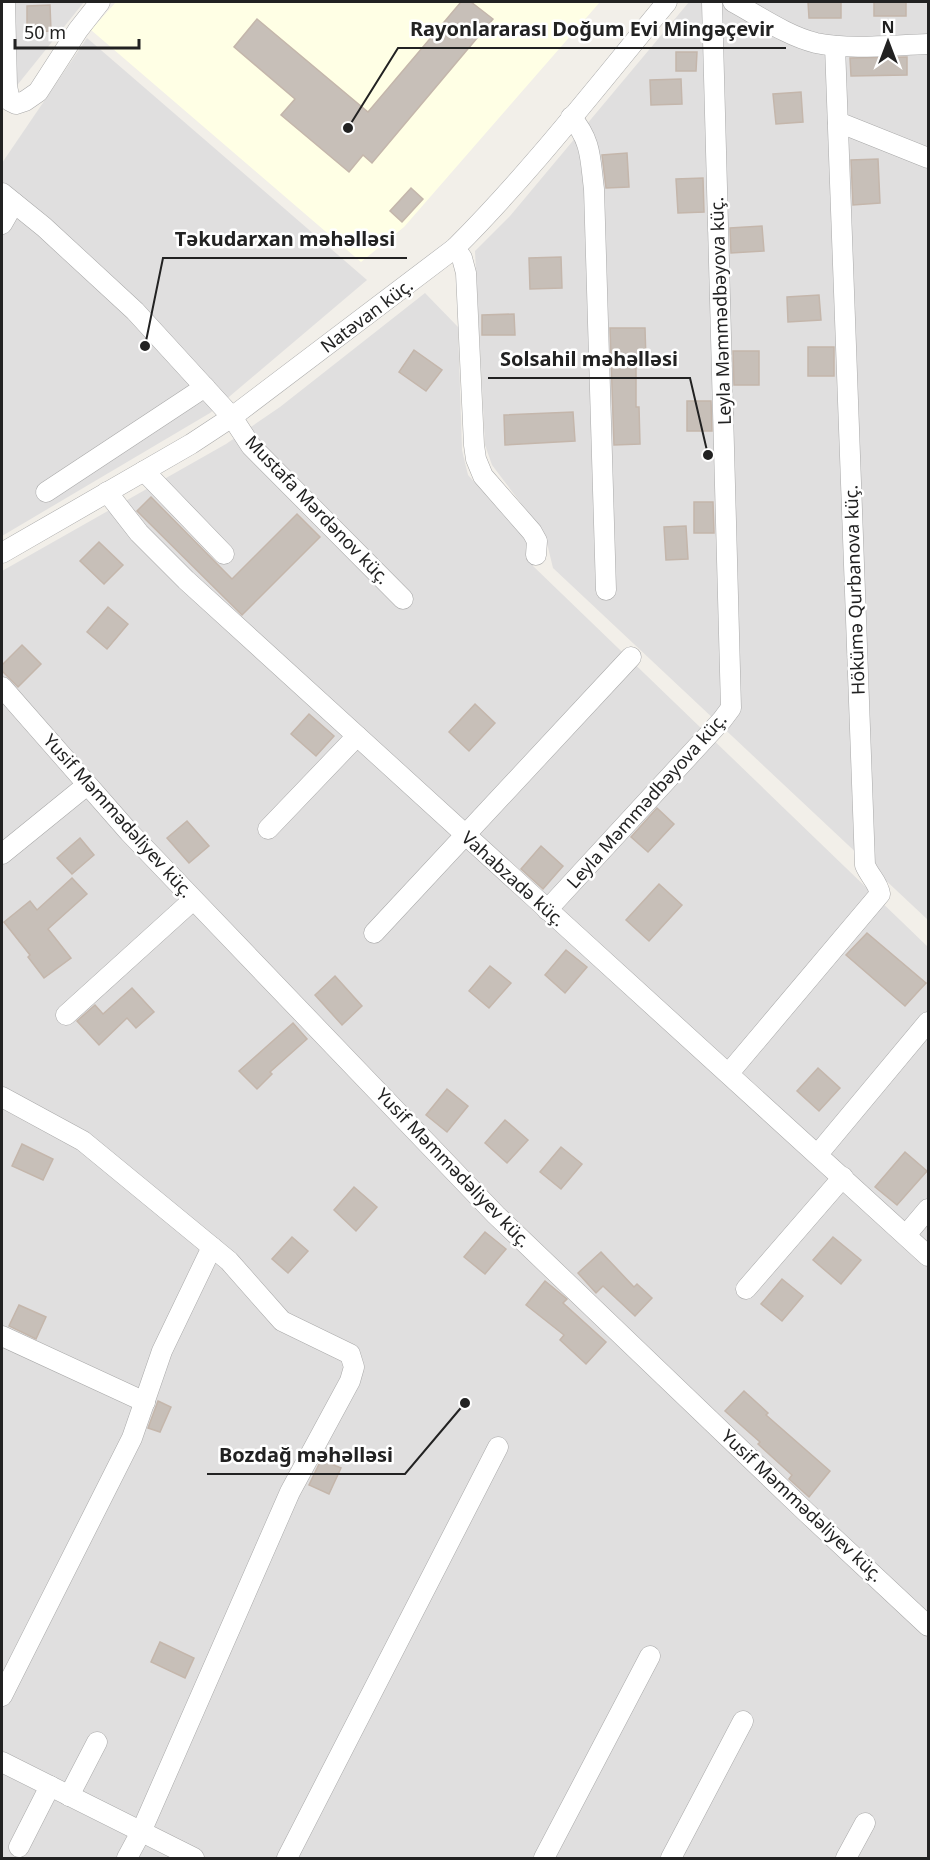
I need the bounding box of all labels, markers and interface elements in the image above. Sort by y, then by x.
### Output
callout: Rayonlararası Doğum Evi Mingəçevir [398,10,786,48]
scale bar [15,12,140,50]
north arrow [858,12,918,72]
text: Rayonlararası Doğum Evi Mingəçevir [410,15,774,42]
text: N [881,16,895,38]
text: 50 m [24,20,66,44]
street label: Leyla Məmmədbəyova küç. [704,197,736,426]
callout: Təkudarxan məhəlləsi [163,220,407,258]
text: Təkudarxan məhəlləsi [175,225,395,252]
street label: Natəvan küç. [315,273,417,358]
callout: Solsahil məhəlləsi [488,340,690,378]
text: Solsahil məhəlləsi [500,345,678,372]
street label: Mustafa Mərdənov küç. [240,430,395,589]
street label: Hökümə Qurbanova küç. [838,485,870,695]
street label: Leyla Məmmədbəyova küç. [561,707,732,893]
street label: Yusif Məmmədəliyev küç. [39,728,199,902]
street label: Vahabzadə küç. [457,825,570,931]
street label: Yusif Məmmədəliyev küç. [371,1082,536,1252]
street label: Yusif Məmmədəliyev küç. [717,1424,889,1587]
callout: Bozdağ məhəlləsi [207,1436,405,1474]
text: Bozdağ məhəlləsi [219,1441,393,1468]

